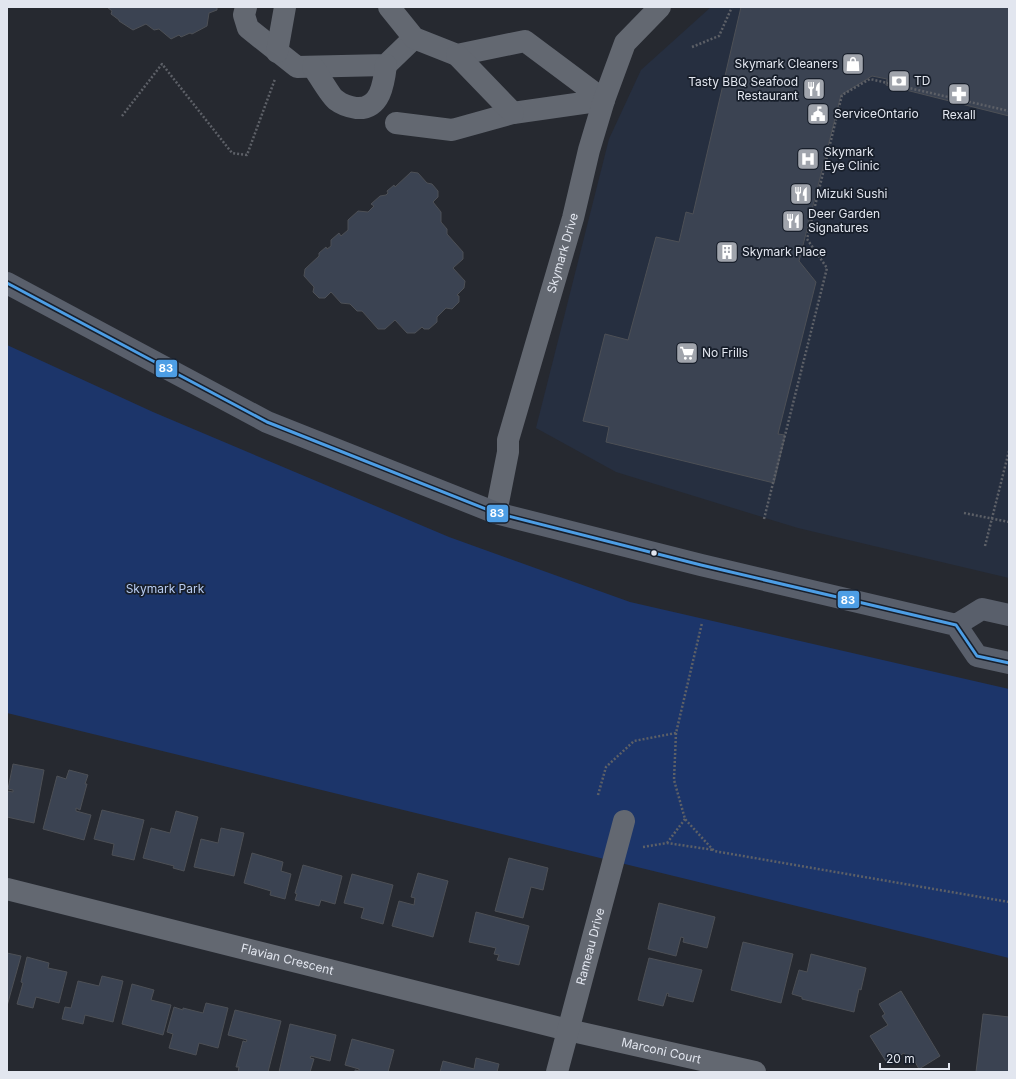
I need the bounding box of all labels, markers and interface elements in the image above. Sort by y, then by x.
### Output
shop icon: Skymark Cleaners [840,51,866,77]
place label: Skymark Cleaners [735,56,838,71]
bank icon: TD [886,68,912,94]
place label: TD [914,73,930,88]
place label: Tasty BBQ Seafood Restaurant [688,74,798,103]
restaurant icon: Tasty BBQ Seafood Restaurant [801,76,827,102]
pharmacy icon: Rexall [946,81,972,107]
public building icon: ServiceOntario [805,101,831,127]
place label: ServiceOntario [834,106,919,121]
place label: Rexall [942,107,976,122]
place label: Skymark Eye Clinic [824,144,880,173]
hospital icon: Skymark Eye Clinic [795,146,821,172]
restaurant icon: Mizuki Sushi [788,181,814,207]
place label: Mizuki Sushi [816,186,888,201]
place label: Deer Garden Signatures [808,206,880,235]
restaurant icon: Deer Garden Signatures [780,208,806,234]
street label: Skymark Drive [543,211,581,295]
building icon: Skymark Place [714,239,740,265]
place label: Skymark Place [742,244,826,259]
supermarket icon: No Frills [674,340,700,366]
place label: No Frills [702,345,748,360]
line badge: 83 [155,359,178,378]
text: 83 [159,361,173,375]
line badge: 83 [486,504,509,523]
text: 83 [490,506,504,520]
unlabelled marker [649,548,659,558]
park label: Skymark Park [126,581,205,596]
line badge: 83 [837,590,860,609]
text: 83 [841,593,855,607]
street label: Rameau Drive [573,906,607,986]
street label: Flavian Crescent [240,940,335,978]
street label: Marconi Court [620,1034,703,1067]
scale bar [880,1045,949,1071]
text: 20 m [886,1051,915,1066]

